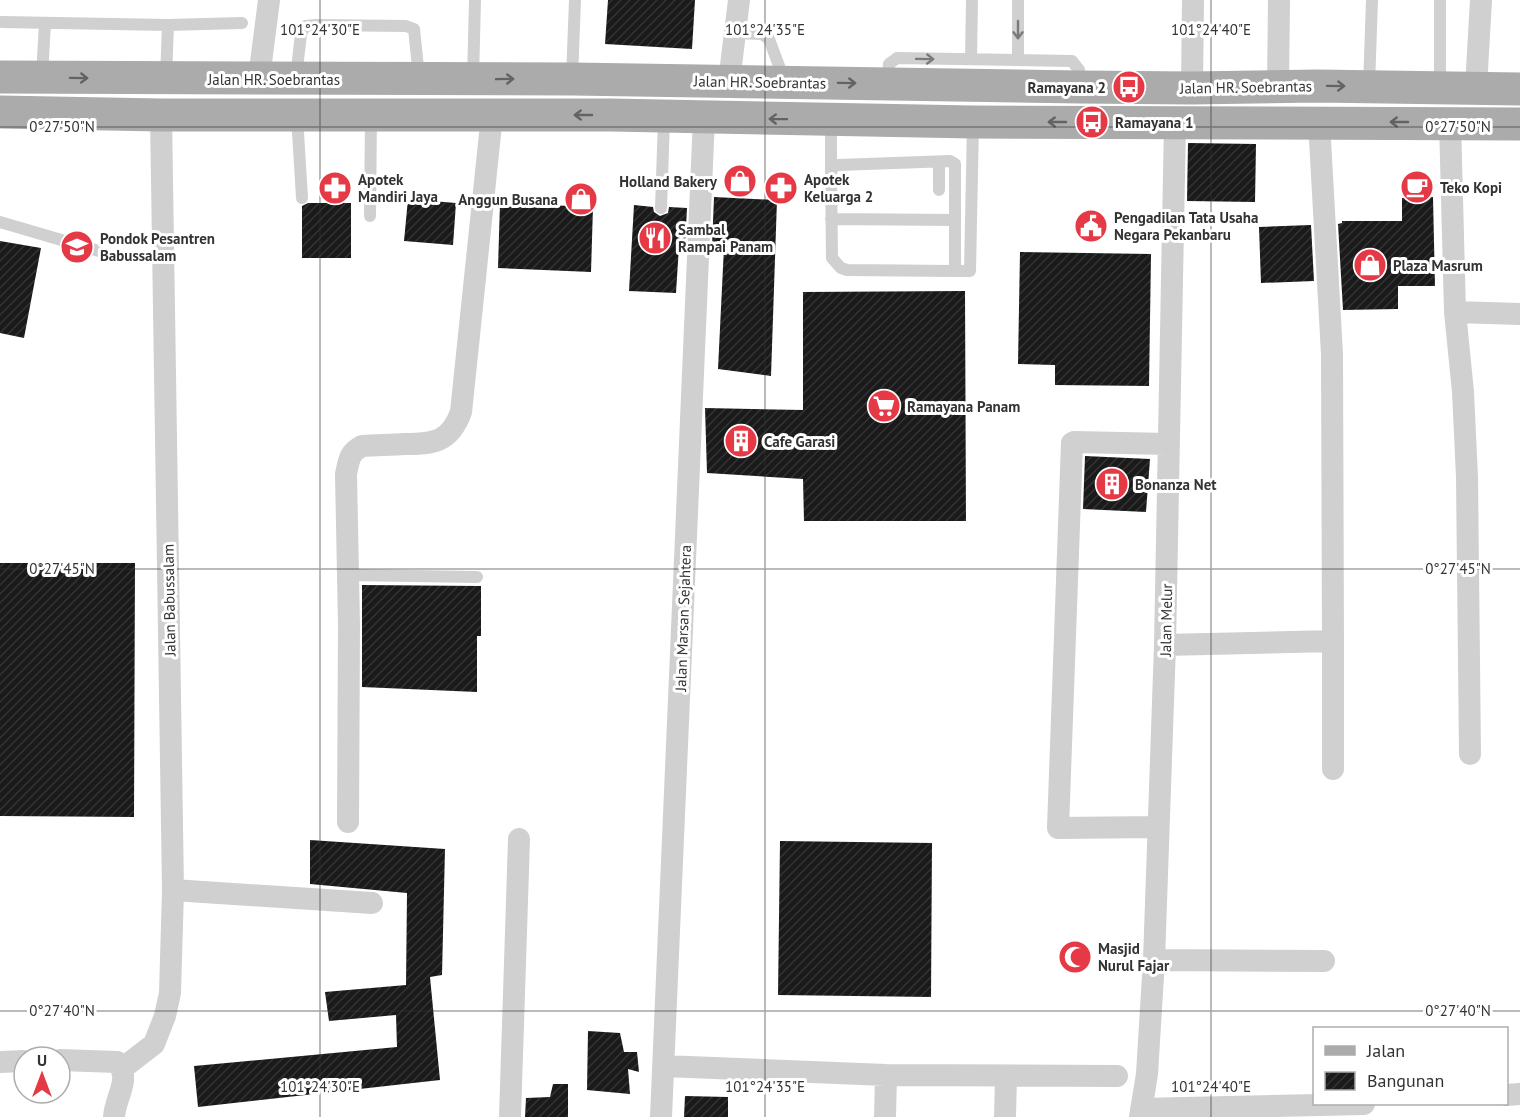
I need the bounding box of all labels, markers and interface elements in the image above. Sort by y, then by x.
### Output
text: 101°24'30"E [280,20,360,39]
text: 101°24'35"E [725,20,805,39]
one-way arrow [1012,20,1024,40]
text: 101°24'40"E [1171,20,1251,39]
one-way arrow [914,53,934,64]
bus stop icon: Ramayana 2 [1111,69,1147,105]
street label: Jalan HR. Soebrantas [207,70,340,89]
street label: Jalan HR. Soebrantas [693,71,826,93]
one-way arrow [69,72,89,84]
one-way arrow [495,74,515,85]
street label: Jalan HR. Soebrantas [1179,76,1312,98]
one-way arrow [837,77,857,89]
place label: Ramayana 2 [1027,78,1106,97]
one-way arrow [1326,81,1346,92]
bus stop icon: Ramayana 1 [1074,104,1110,140]
one-way arrow [573,109,593,121]
one-way arrow [768,113,788,125]
place label: Ramayana 1 [1115,113,1194,132]
one-way arrow [1047,116,1067,128]
one-way arrow [1389,116,1409,128]
text: 0°27'50"N [29,117,95,136]
text: 0°27'50"N [1425,117,1491,136]
shop icon: Holland Bakery [722,163,758,199]
cafe icon: Teko Kopi [1399,169,1435,205]
pharmacy icon: Apotek Mandiri Jaya [317,170,353,206]
place label: Apotek Mandiri Jaya [358,170,438,206]
pharmacy icon: Apotek Keluarga 2 [763,170,799,206]
place label: Apotek Keluarga 2 [804,170,873,206]
place label: Holland Bakery [619,172,718,191]
place label: Teko Kopi [1440,178,1502,197]
shop icon: Anggun Busana [563,181,599,217]
place label: Anggun Busana [458,190,558,209]
public building icon: Pengadilan Tata Usaha Negara Pekanbaru [1073,208,1109,244]
place label: Pengadilan Tata Usaha Negara Pekanbaru [1114,208,1258,244]
restaurant icon: Sambal Rampai Panam [637,220,673,256]
place label: Sambal Rampai Panam [678,220,773,256]
school or university icon: Pondok Pesantren Babussalam [59,229,95,265]
place label: Pondok Pesantren Babussalam [100,229,215,265]
shop icon: Plaza Masrum [1352,247,1388,283]
place label: Plaza Masrum [1393,256,1483,275]
supermarket icon: Ramayana Panam [866,388,902,424]
place label: Ramayana Panam [907,397,1020,416]
building icon: Cafe Garasi [723,423,759,459]
place label: Cafe Garasi [764,432,835,451]
building icon: Bonanza Net [1094,466,1130,502]
place label: Bonanza Net [1135,475,1217,494]
street label: Jalan Babussalam [159,544,179,657]
street label: Jalan Marsan Sejahtera [671,544,695,693]
text: 0°27'45"N [29,559,95,578]
text: 0°27'45"N [1425,559,1491,578]
street label: Jalan Melur [1156,583,1176,658]
mosque icon: Masjid Nurul Fajar [1057,939,1093,975]
place label: Masjid Nurul Fajar [1098,939,1170,975]
text: 0°27'40"N [29,1001,95,1020]
text: 0°27'40"N [1425,1001,1491,1020]
legend [1313,1027,1508,1105]
text: Jalan [1366,1039,1405,1062]
north arrow [12,1045,72,1105]
text: U [37,1050,47,1070]
text: Bangunan [1367,1069,1444,1092]
text: 101°24'30"E [280,1077,360,1096]
text: 101°24'35"E [725,1077,805,1096]
text: 101°24'40"E [1171,1077,1251,1096]

